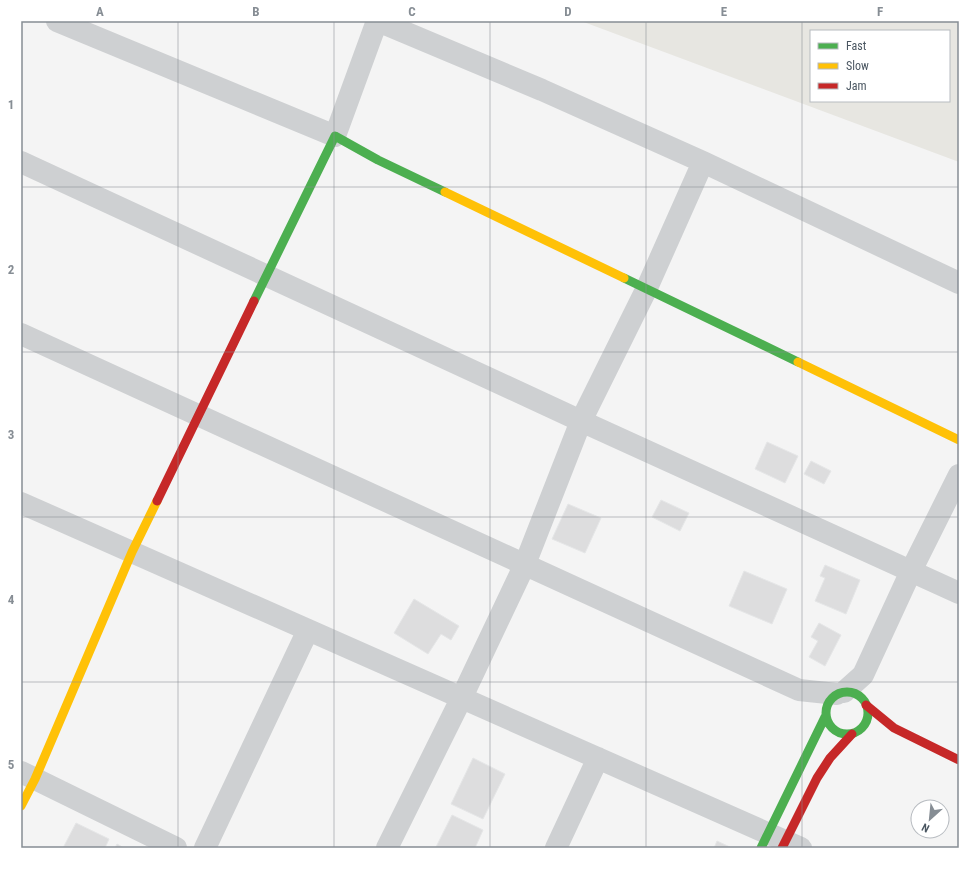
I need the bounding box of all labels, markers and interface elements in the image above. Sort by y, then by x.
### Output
text: A [96,4,104,19]
text: B [252,4,260,19]
text: C [408,4,416,19]
text: D [564,4,572,19]
text: E [721,4,728,19]
text: F [877,4,883,19]
legend [810,30,950,102]
text: Fast [846,39,867,53]
text: Slow [846,59,869,73]
text: Jam [846,79,867,93]
text: 1 [8,97,14,112]
text: 2 [8,262,15,277]
text: 3 [8,427,14,442]
text: 4 [8,592,15,607]
text: 5 [8,757,15,772]
north arrow [910,799,950,839]
text: N [920,820,932,835]

